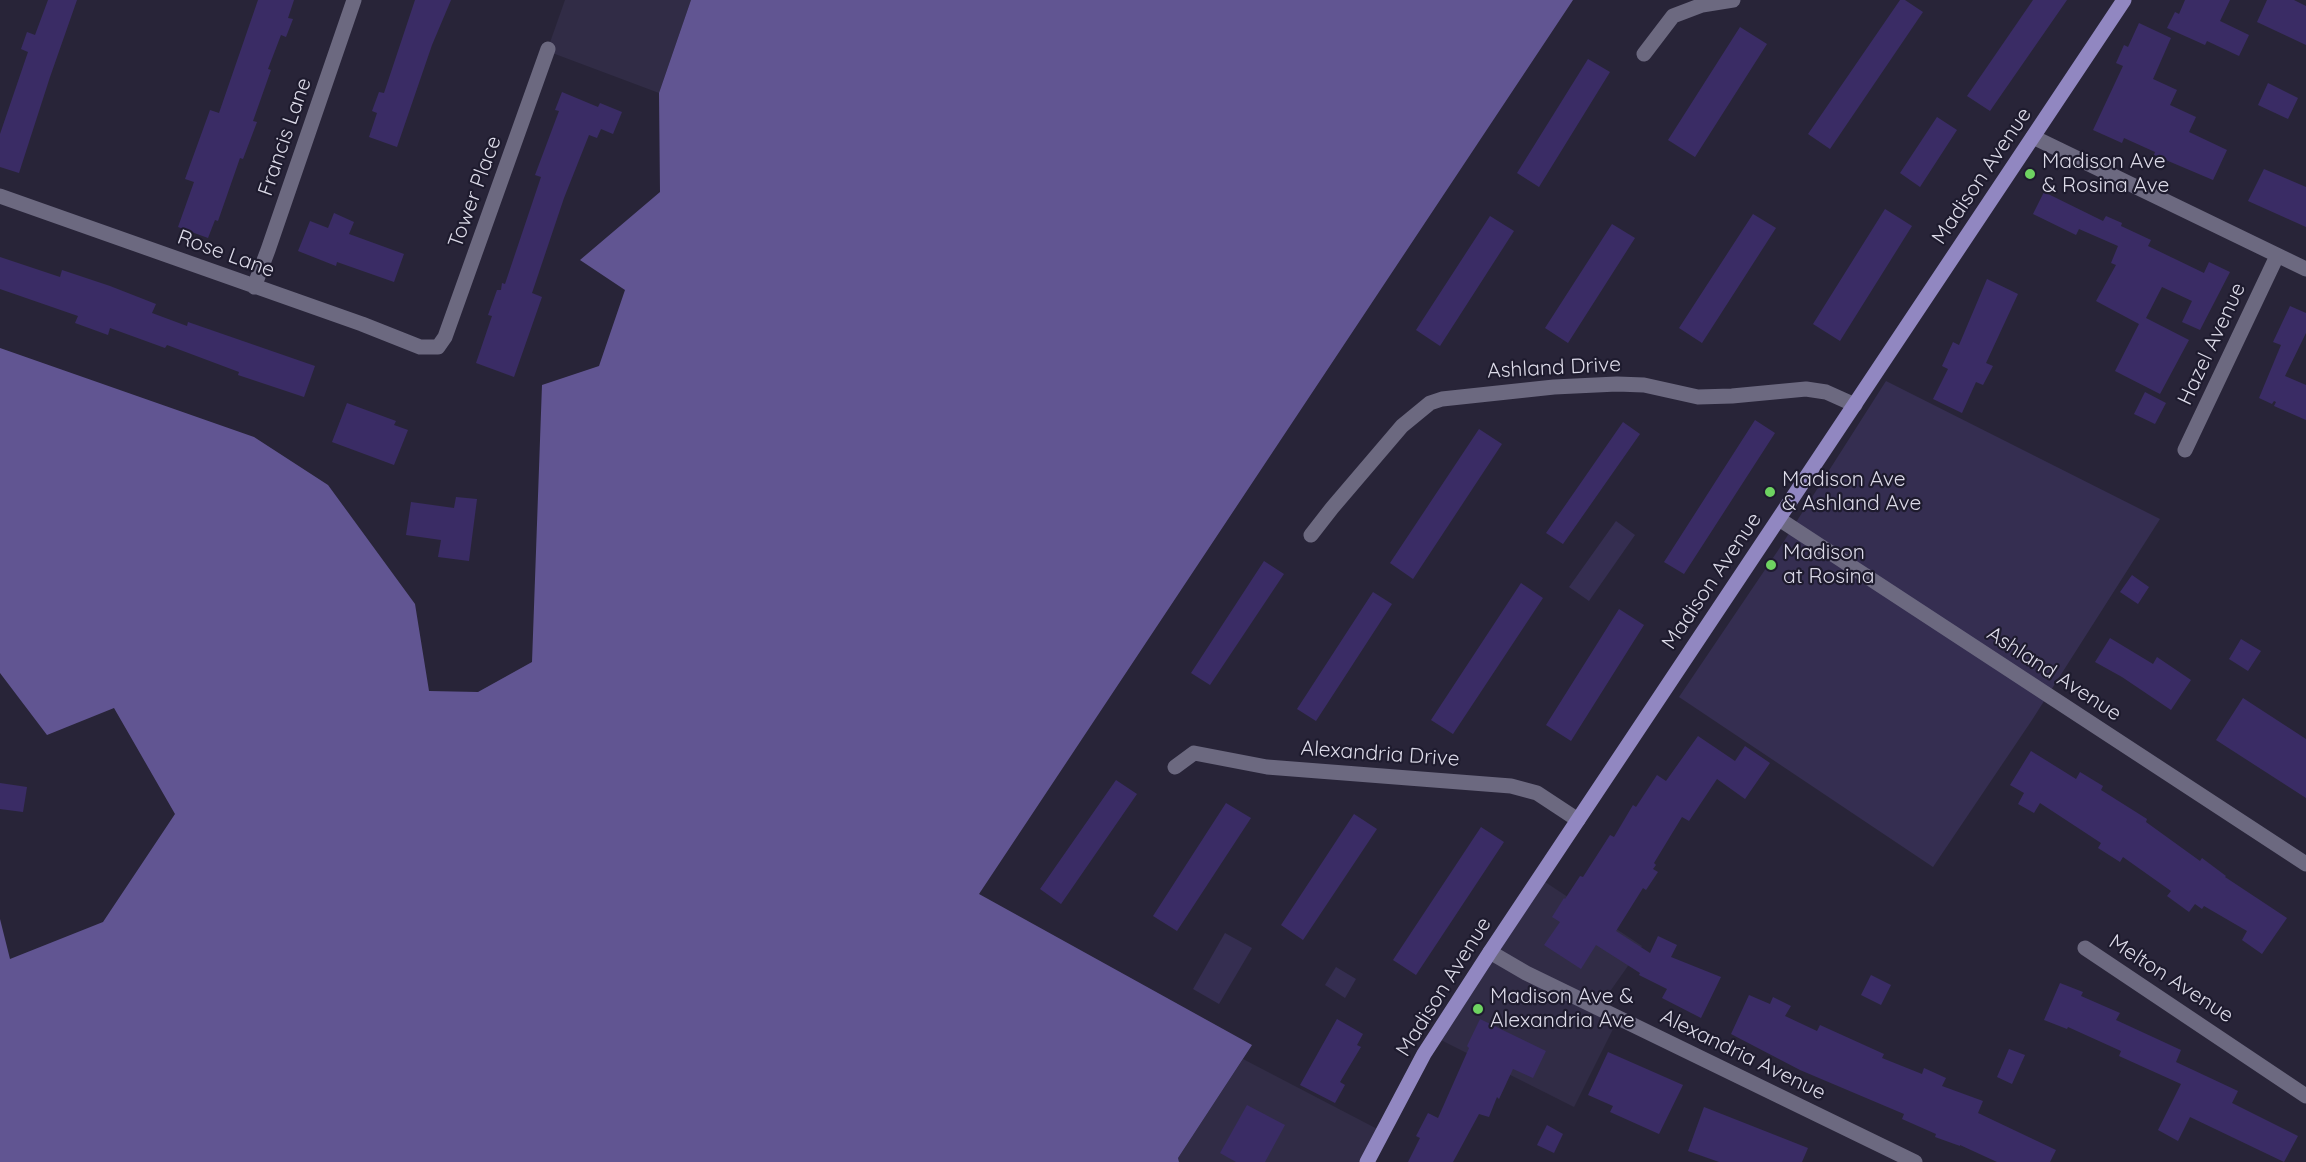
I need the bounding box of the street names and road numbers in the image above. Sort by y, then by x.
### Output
street label: Francis Lane [253,75,317,199]
street label: Madison Avenue [1927,103,2037,249]
street label: Tower Place [443,133,507,251]
street label: Rose Lane [174,225,278,283]
street label: Hazel Avenue [2173,279,2251,409]
street label: Ashland Drive [1486,352,1622,384]
street label: Madison Avenue [1657,508,1767,654]
street label: Ashland Avenue [1982,621,2126,727]
street label: Alexandria Drive [1300,736,1460,772]
street label: Madison Avenue [1391,913,1497,1061]
street label: Melton Avenue [2104,929,2238,1029]
street label: Alexandria Avenue [1656,1004,1830,1106]

